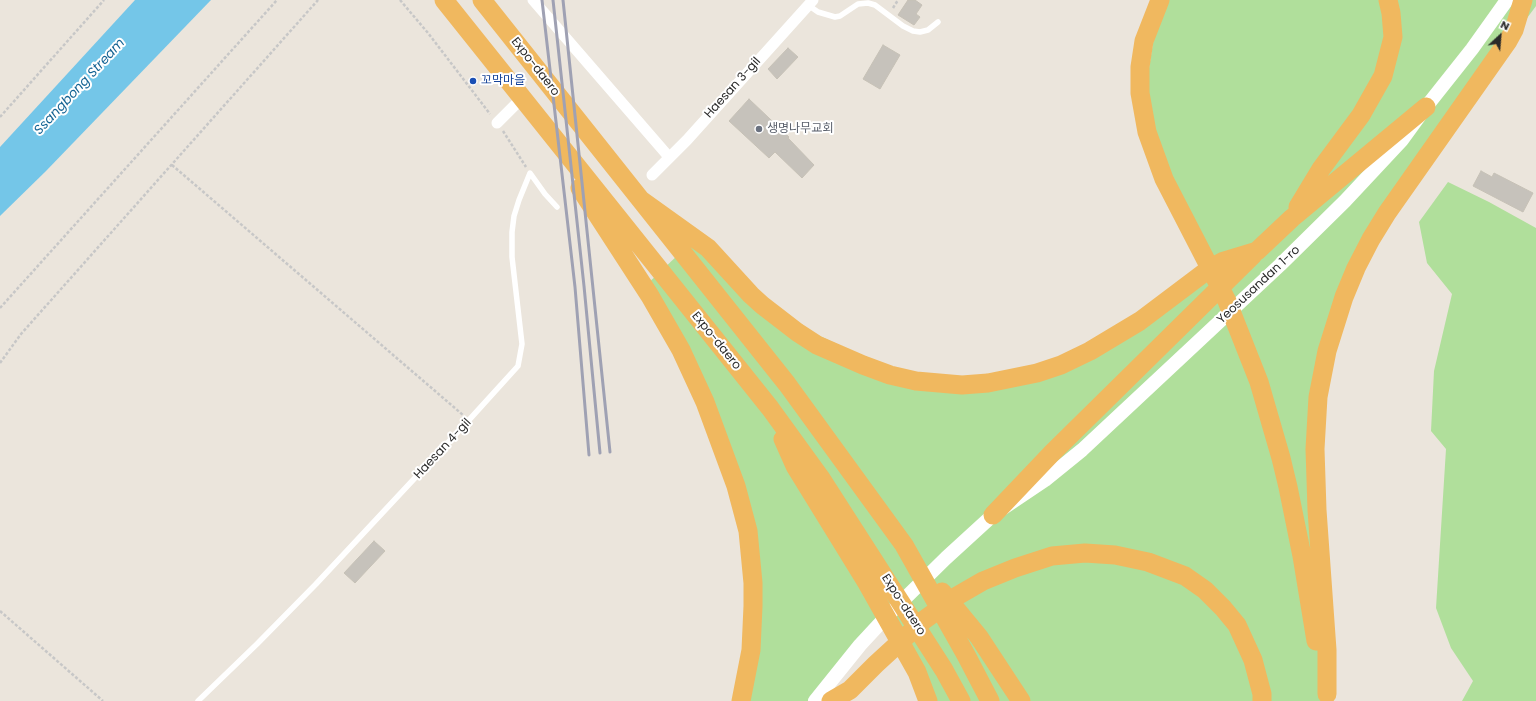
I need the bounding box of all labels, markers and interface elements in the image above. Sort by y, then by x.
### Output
north arrow [1480,16,1520,56]
text: N [1498,16,1512,34]
street label: Expo-daero [508,35,562,99]
water label: Ssangbong Stream [31,36,129,138]
street label: Haesan 3-gil [702,55,764,121]
place label: 꼬막마을 [481,74,525,88]
marker: 꼬막마을 [468,76,478,86]
place label: 생명나무교회 [767,122,833,136]
marker: 생명나무교회 [754,124,764,134]
street label: Yeosusandan 1-ro [1215,243,1303,327]
street label: Expo-daero [688,309,744,373]
street label: Haesan 4-gil [411,416,475,482]
street label: Expo-daero [878,572,928,638]

